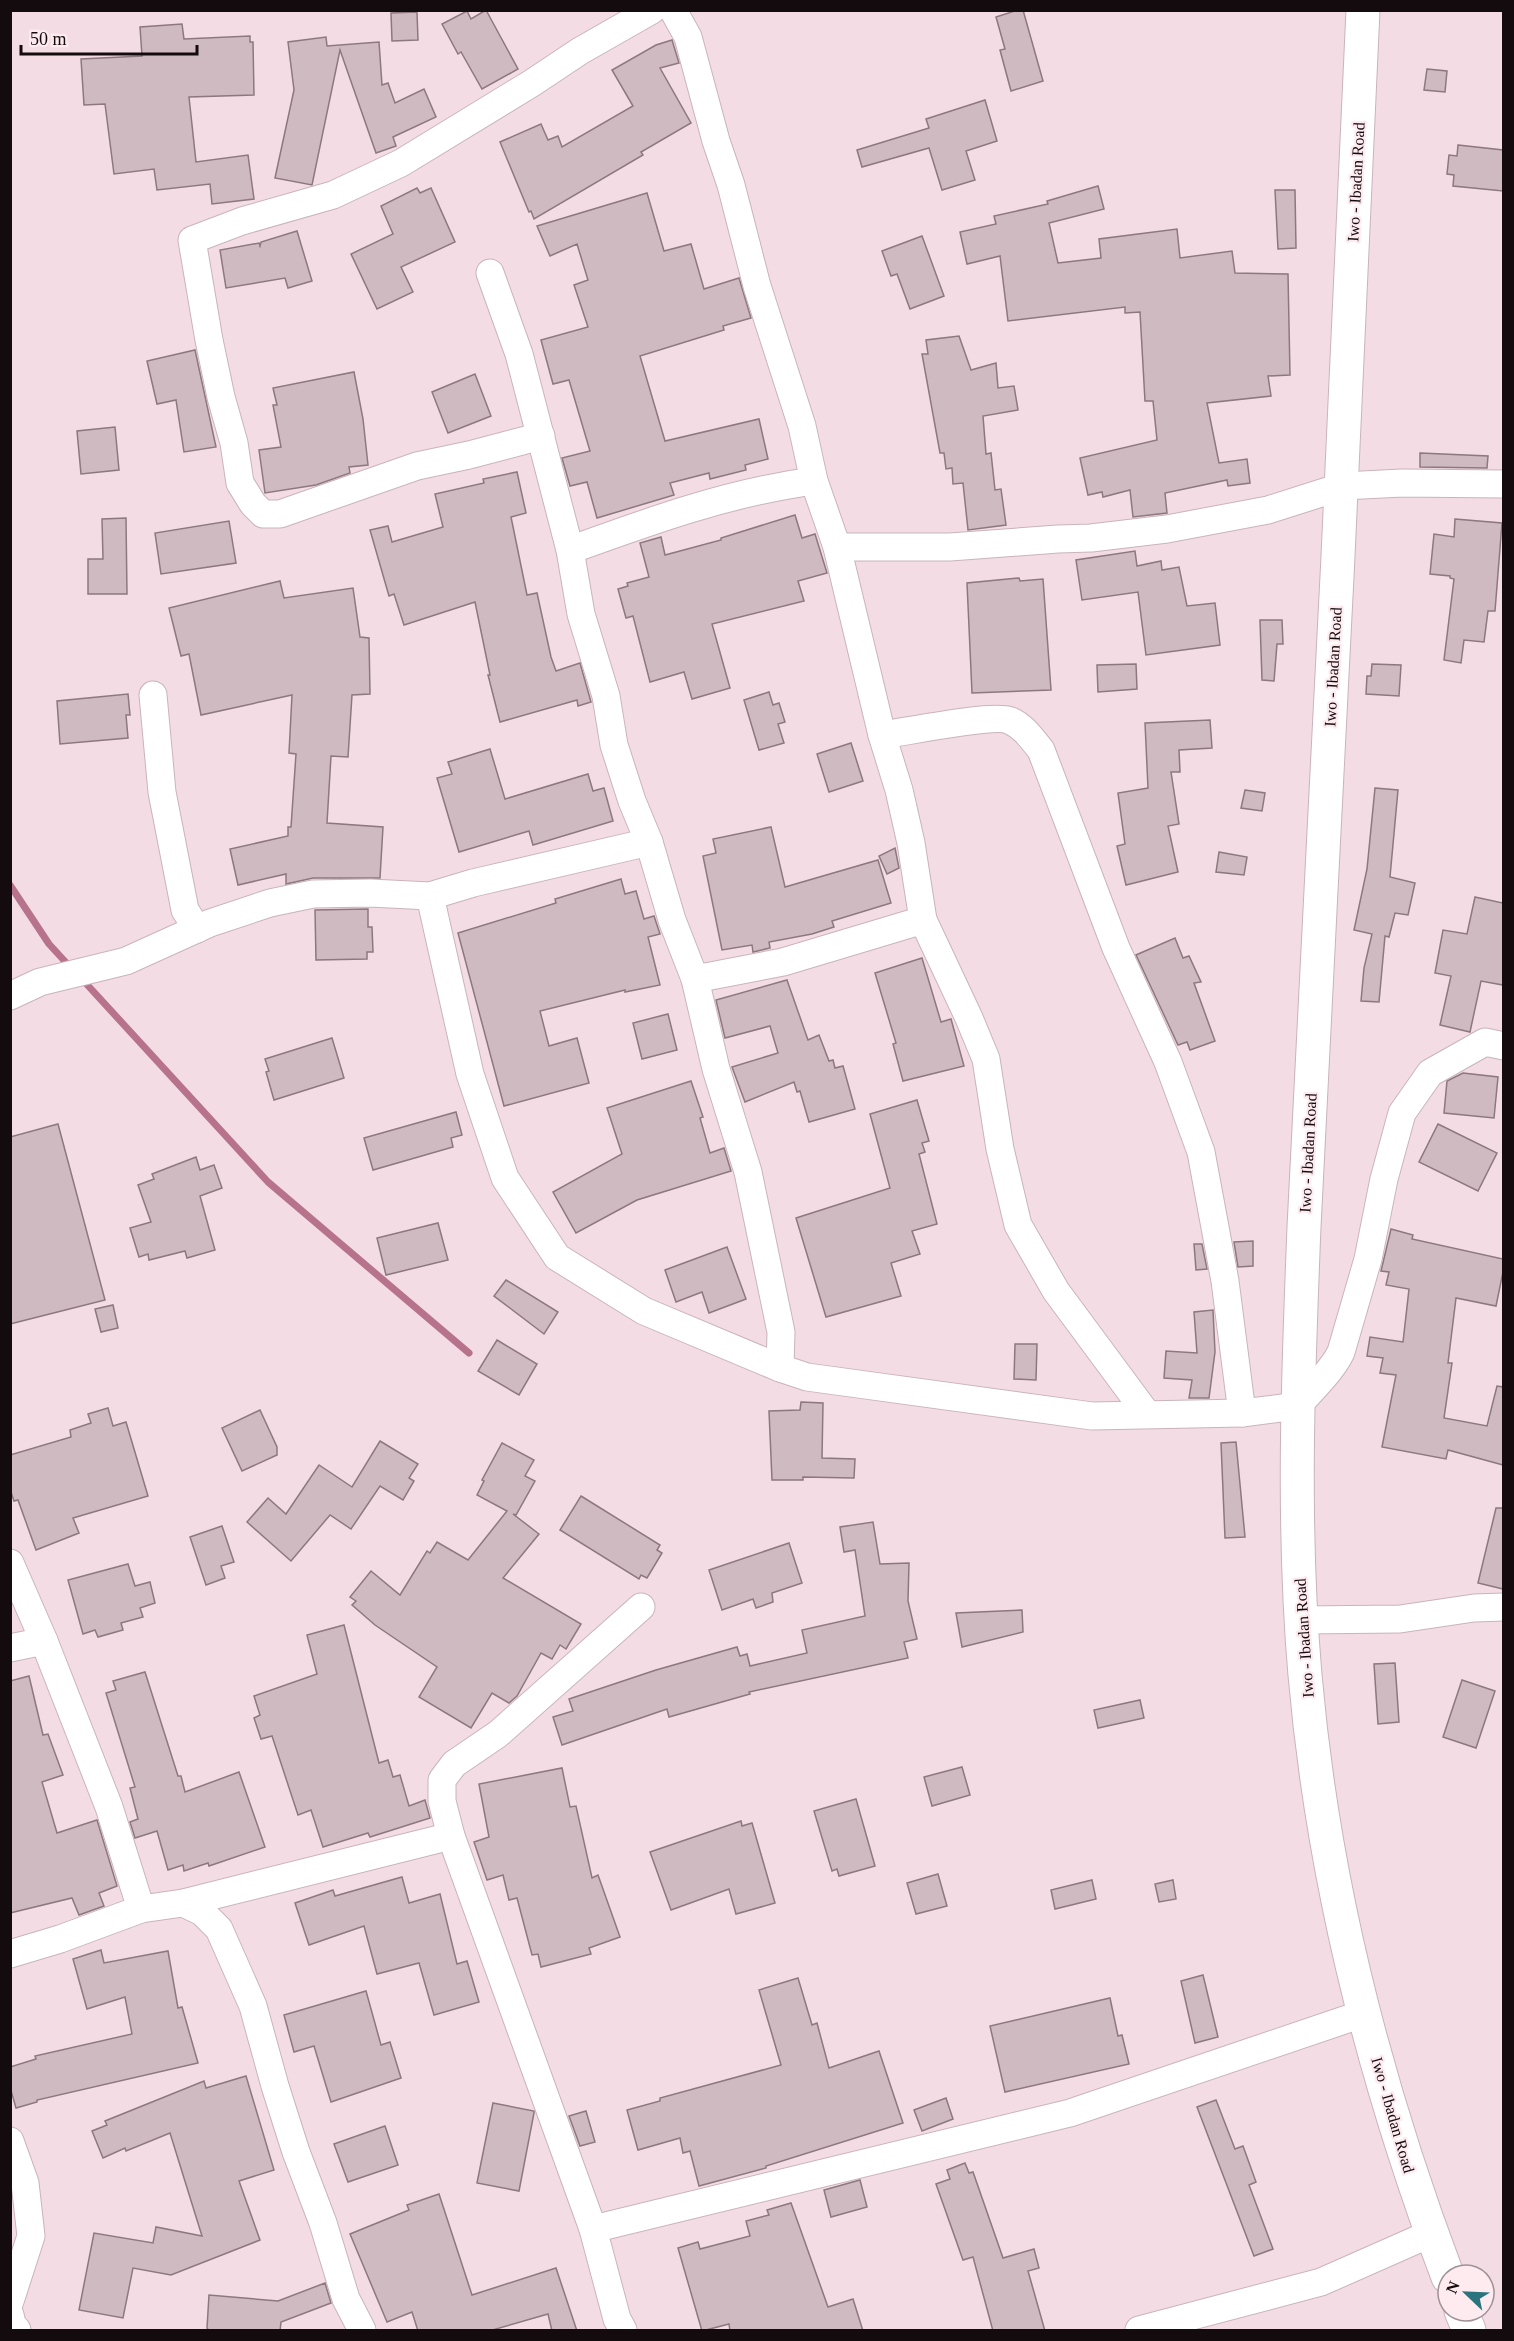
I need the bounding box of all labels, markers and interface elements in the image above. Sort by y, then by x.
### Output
scale bar [21,18,196,56]
text: 50 m [30,29,67,49]
street label: Iwo - Ibadan Road [1344,122,1368,242]
street label: Iwo - Ibadan Road [1321,607,1345,727]
street label: Iwo - Ibadan Road [1296,1093,1320,1213]
street label: Iwo - Ibadan Road [1291,1578,1317,1698]
street label: Iwo - Ibadan Road [1368,2055,1418,2175]
north arrow [1436,2263,1496,2323]
text: N [1443,2278,1463,2296]

